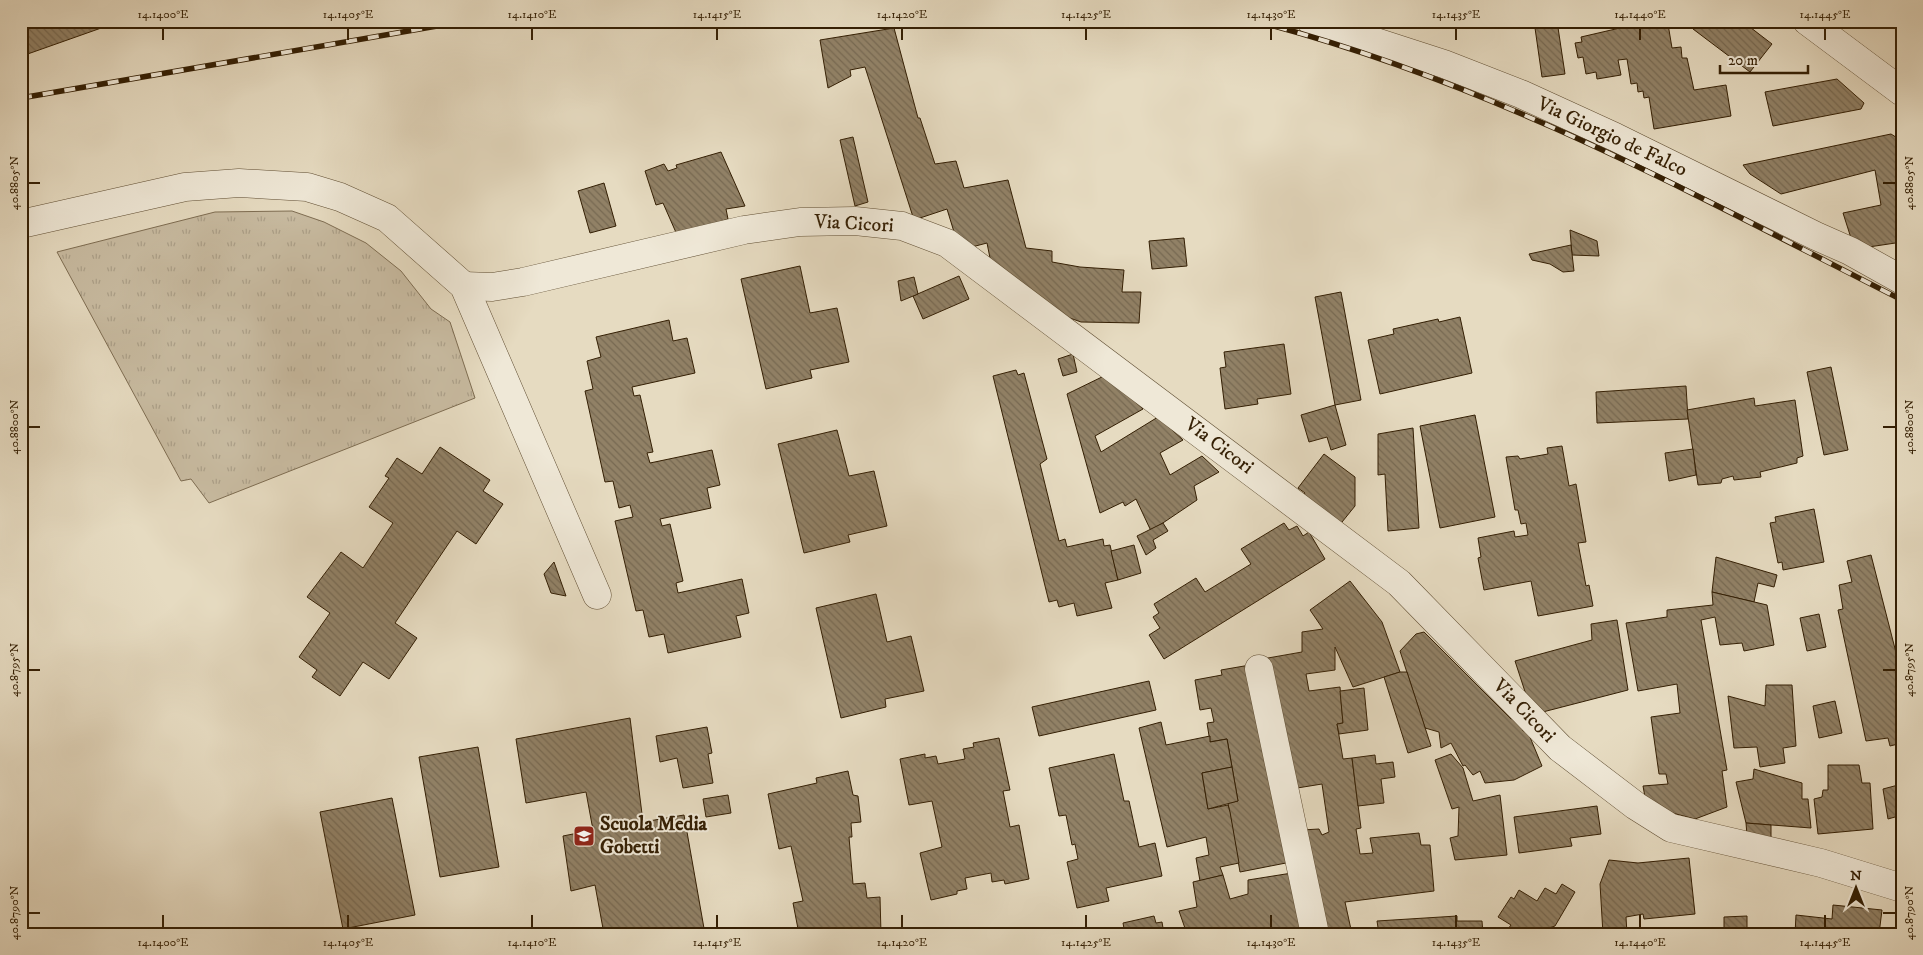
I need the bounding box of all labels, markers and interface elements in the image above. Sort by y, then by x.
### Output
text: 14.1400°E [137,7,189,22]
text: 14.1405°E [323,7,374,22]
text: 14.1410°E [508,7,557,22]
text: 14.1415°E [693,7,742,22]
text: 14.1420°E [877,7,928,22]
text: 14.1425°E [1061,7,1111,22]
text: 14.1430°E [1246,7,1296,22]
text: 14.1435°E [1432,7,1481,22]
text: 14.1440°E [1614,7,1666,22]
text: 14.1445°E [1800,7,1851,22]
scale bar [1720,42,1808,74]
text: 20 m [1728,51,1758,70]
street label: Via Giorgio de Falco [1532,91,1691,183]
text: 40.8805°N [7,156,22,210]
text: 40.8805°N [1902,156,1917,210]
street label: Via Cicori [813,209,894,239]
text: 40.8800°N [7,399,22,454]
text: 40.8800°N [1902,399,1917,454]
street label: Via Cicori [1179,411,1258,480]
text: 40.8795°N [7,643,22,697]
text: 40.8795°N [1902,643,1917,697]
street label: Via Cicori [1487,673,1561,748]
place label: Scuola Media Gobetti [600,812,708,860]
school or university icon: Scuola Media Gobetti [572,824,596,848]
north arrow [1830,862,1880,912]
text: N [1850,867,1862,885]
text: 40.8790°N [7,886,22,940]
text: 40.8790°N [1902,886,1917,940]
text: 14.1400°E [137,935,189,950]
text: 14.1405°E [323,935,374,950]
text: 14.1410°E [508,935,557,950]
text: 14.1415°E [693,935,742,950]
text: 14.1420°E [877,935,928,950]
text: 14.1425°E [1061,935,1111,950]
text: 14.1430°E [1246,935,1296,950]
text: 14.1435°E [1432,935,1481,950]
text: 14.1440°E [1614,935,1666,950]
text: 14.1445°E [1800,935,1851,950]

